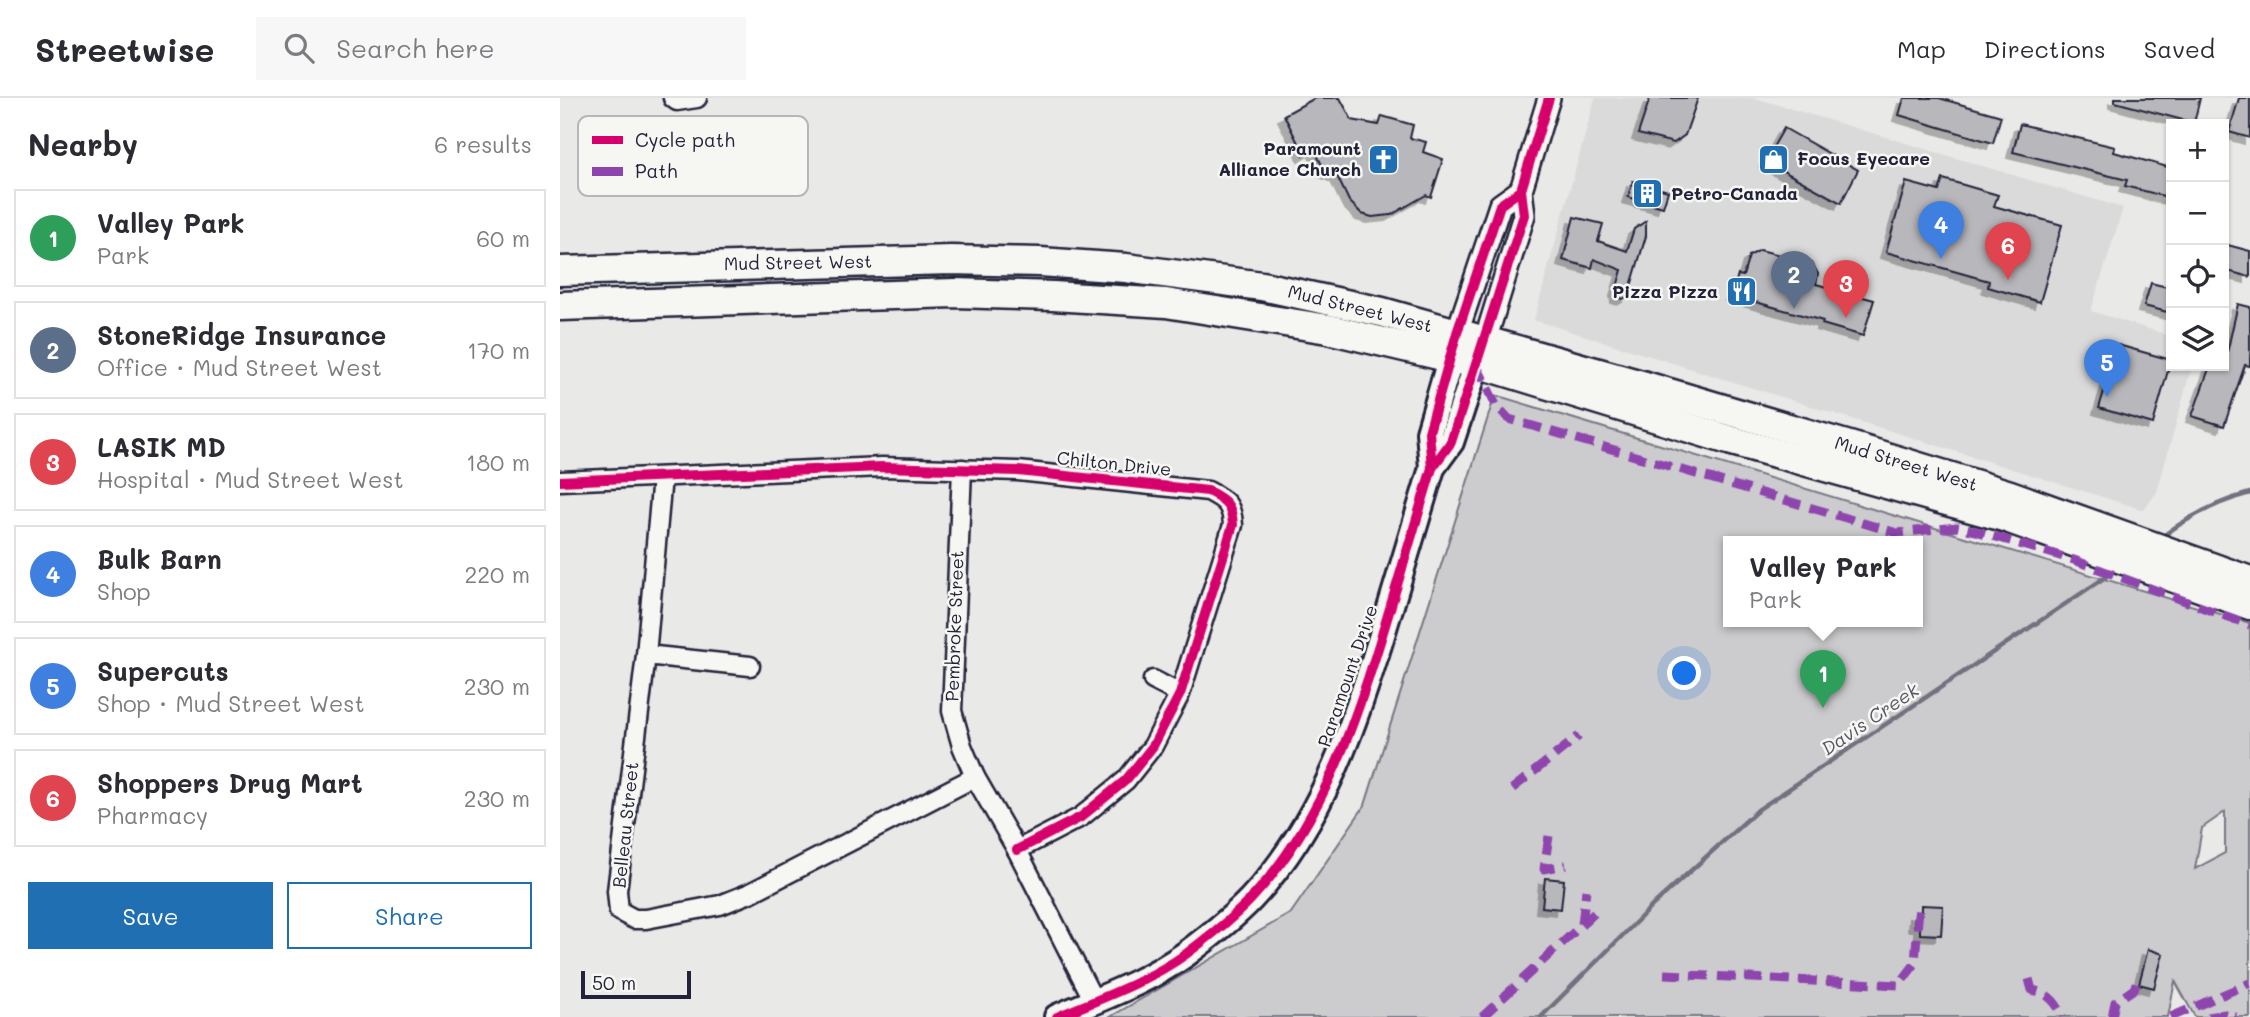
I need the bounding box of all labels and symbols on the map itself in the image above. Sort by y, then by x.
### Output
legend [578,116,808,196]
text: Cycle path [635,127,735,152]
place label: Paramount Alliance Church [1219,136,1361,181]
church icon: Paramount Alliance Church [1367,142,1401,176]
shop icon: Focus Eyecare [1757,142,1791,176]
place label: Focus Eyecare [1797,146,1930,170]
text: Path [635,158,678,183]
building icon: Petro-Canada [1631,177,1665,211]
place label: Petro-Canada [1671,181,1798,205]
pin: 4 [1918,201,1964,259]
pin: 6 [1985,222,2031,280]
street label: Mud Street West [724,249,872,275]
pin: 2 [1771,251,1817,309]
pin: 3 [1823,260,1869,318]
restaurant icon: Pizza Pizza [1724,275,1758,309]
street label: Mud Street West [1286,278,1435,338]
place label: Pizza Pizza [1612,279,1718,303]
pin: 5 [2084,339,2130,397]
street label: Mud Street West [1832,430,1981,496]
street label: Chilton Drive [1056,445,1173,481]
street label: Pembroke Street [939,550,969,702]
street label: Paramount Drive [1312,602,1383,750]
pin: 1 [1800,650,1846,708]
your location [1667,656,1701,690]
water label: Davis Creek [1816,676,1924,760]
street label: Belleau Street [606,761,644,889]
scale bar [581,968,691,1000]

